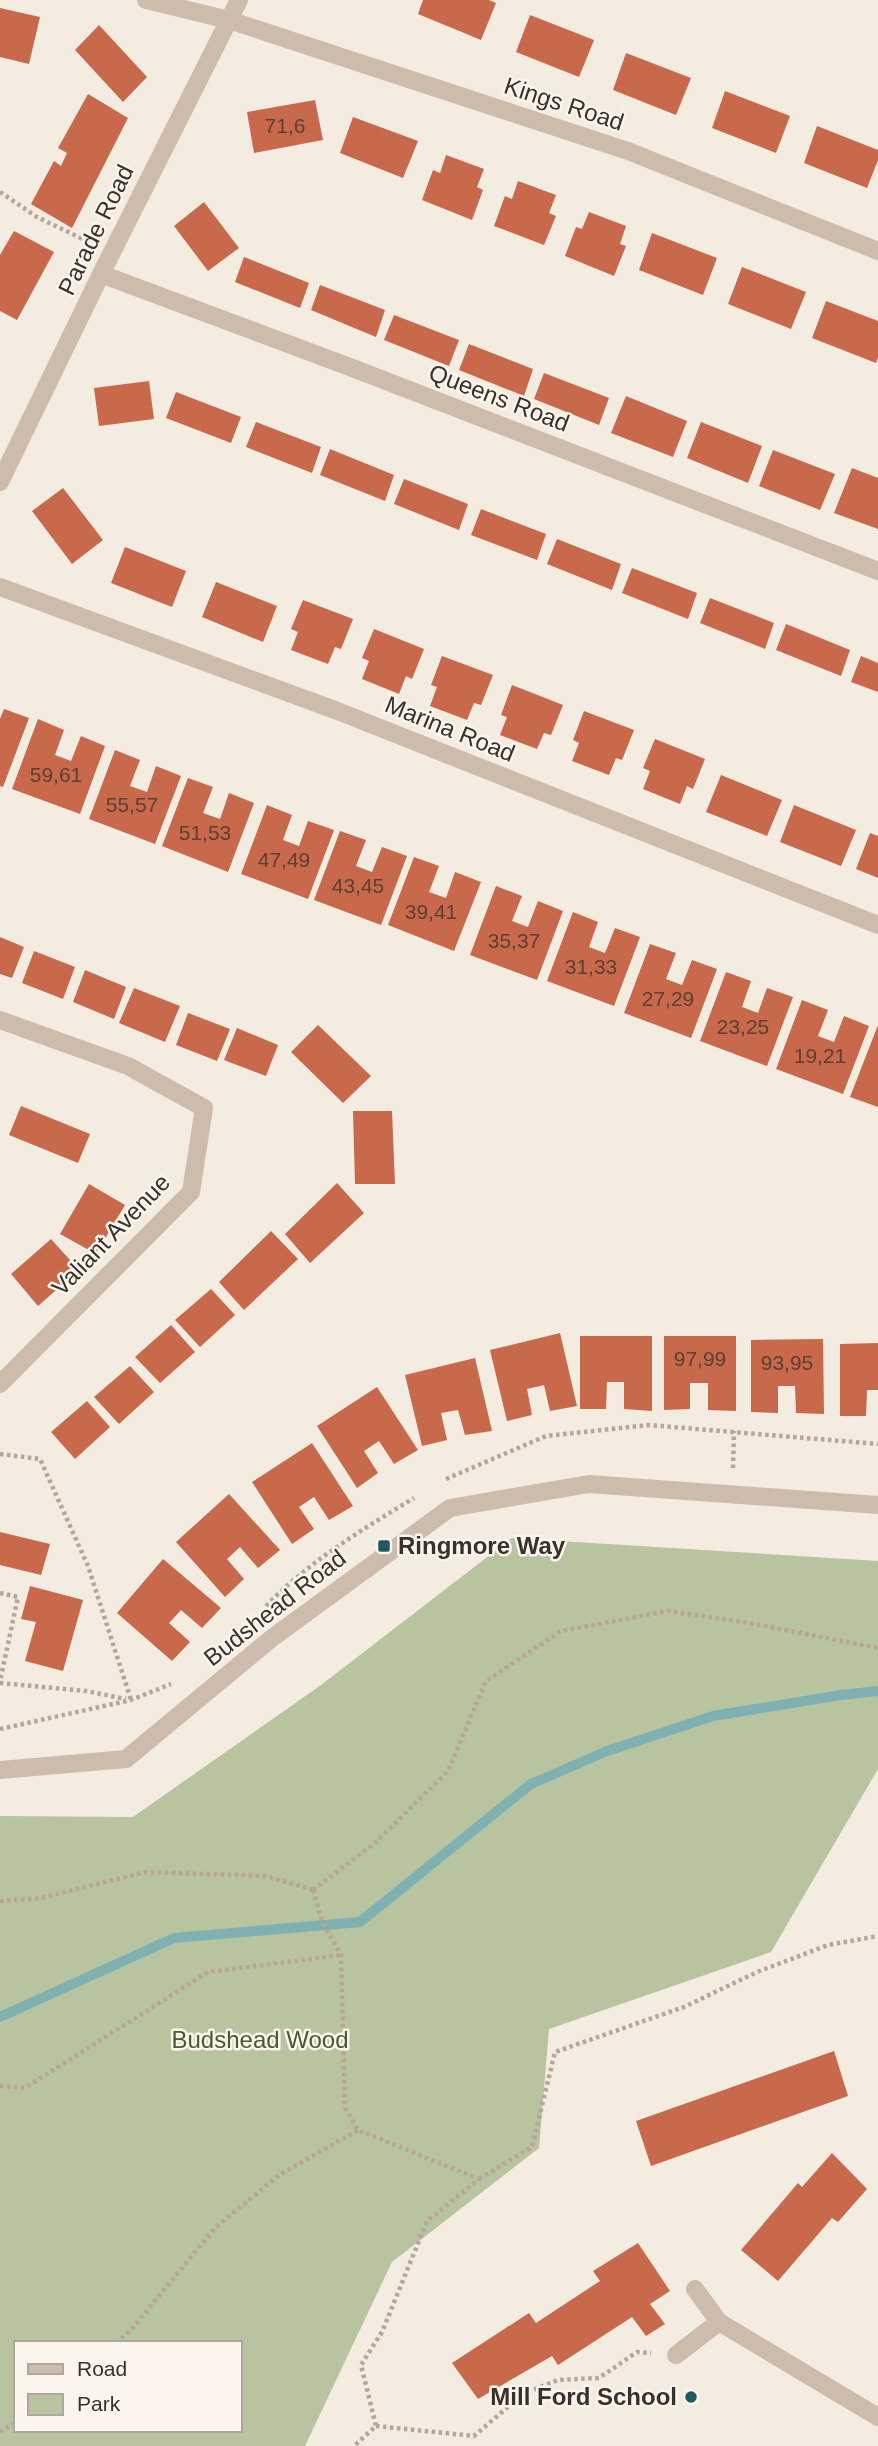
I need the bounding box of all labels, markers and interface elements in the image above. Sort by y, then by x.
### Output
street label: Kings Road [501,72,627,136]
house number: 71,6 [265,114,305,137]
street label: Parade Road [52,160,139,299]
street label: Queens Road [425,358,573,437]
street label: Marina Road [381,690,519,767]
house number: 59,61 [30,763,82,786]
house number: 55,57 [106,793,158,816]
house number: 51,53 [179,821,231,844]
house number: 47,49 [258,848,310,871]
house number: 43,45 [332,874,384,897]
house number: 39,41 [405,900,457,923]
house number: 35,37 [488,929,540,952]
house number: 31,33 [565,955,617,978]
house number: 27,29 [642,987,694,1010]
house number: 23,25 [717,1015,769,1038]
house number: 19,21 [794,1044,846,1067]
street label: Valiant Avenue [46,1168,175,1301]
house number: 97,99 [674,1347,726,1370]
house number: 93,95 [761,1351,813,1374]
place label: Ringmore Way [398,1532,566,1559]
marker: Ringmore Way [376,1538,392,1554]
street label: Budshead Road [199,1544,351,1671]
park label: Budshead Wood [171,2026,349,2053]
legend [14,2341,242,2432]
text: Road [77,2357,127,2380]
place label: Mill Ford School [490,2383,677,2410]
marker: Mill Ford School [683,2389,699,2405]
text: Park [77,2392,121,2415]

